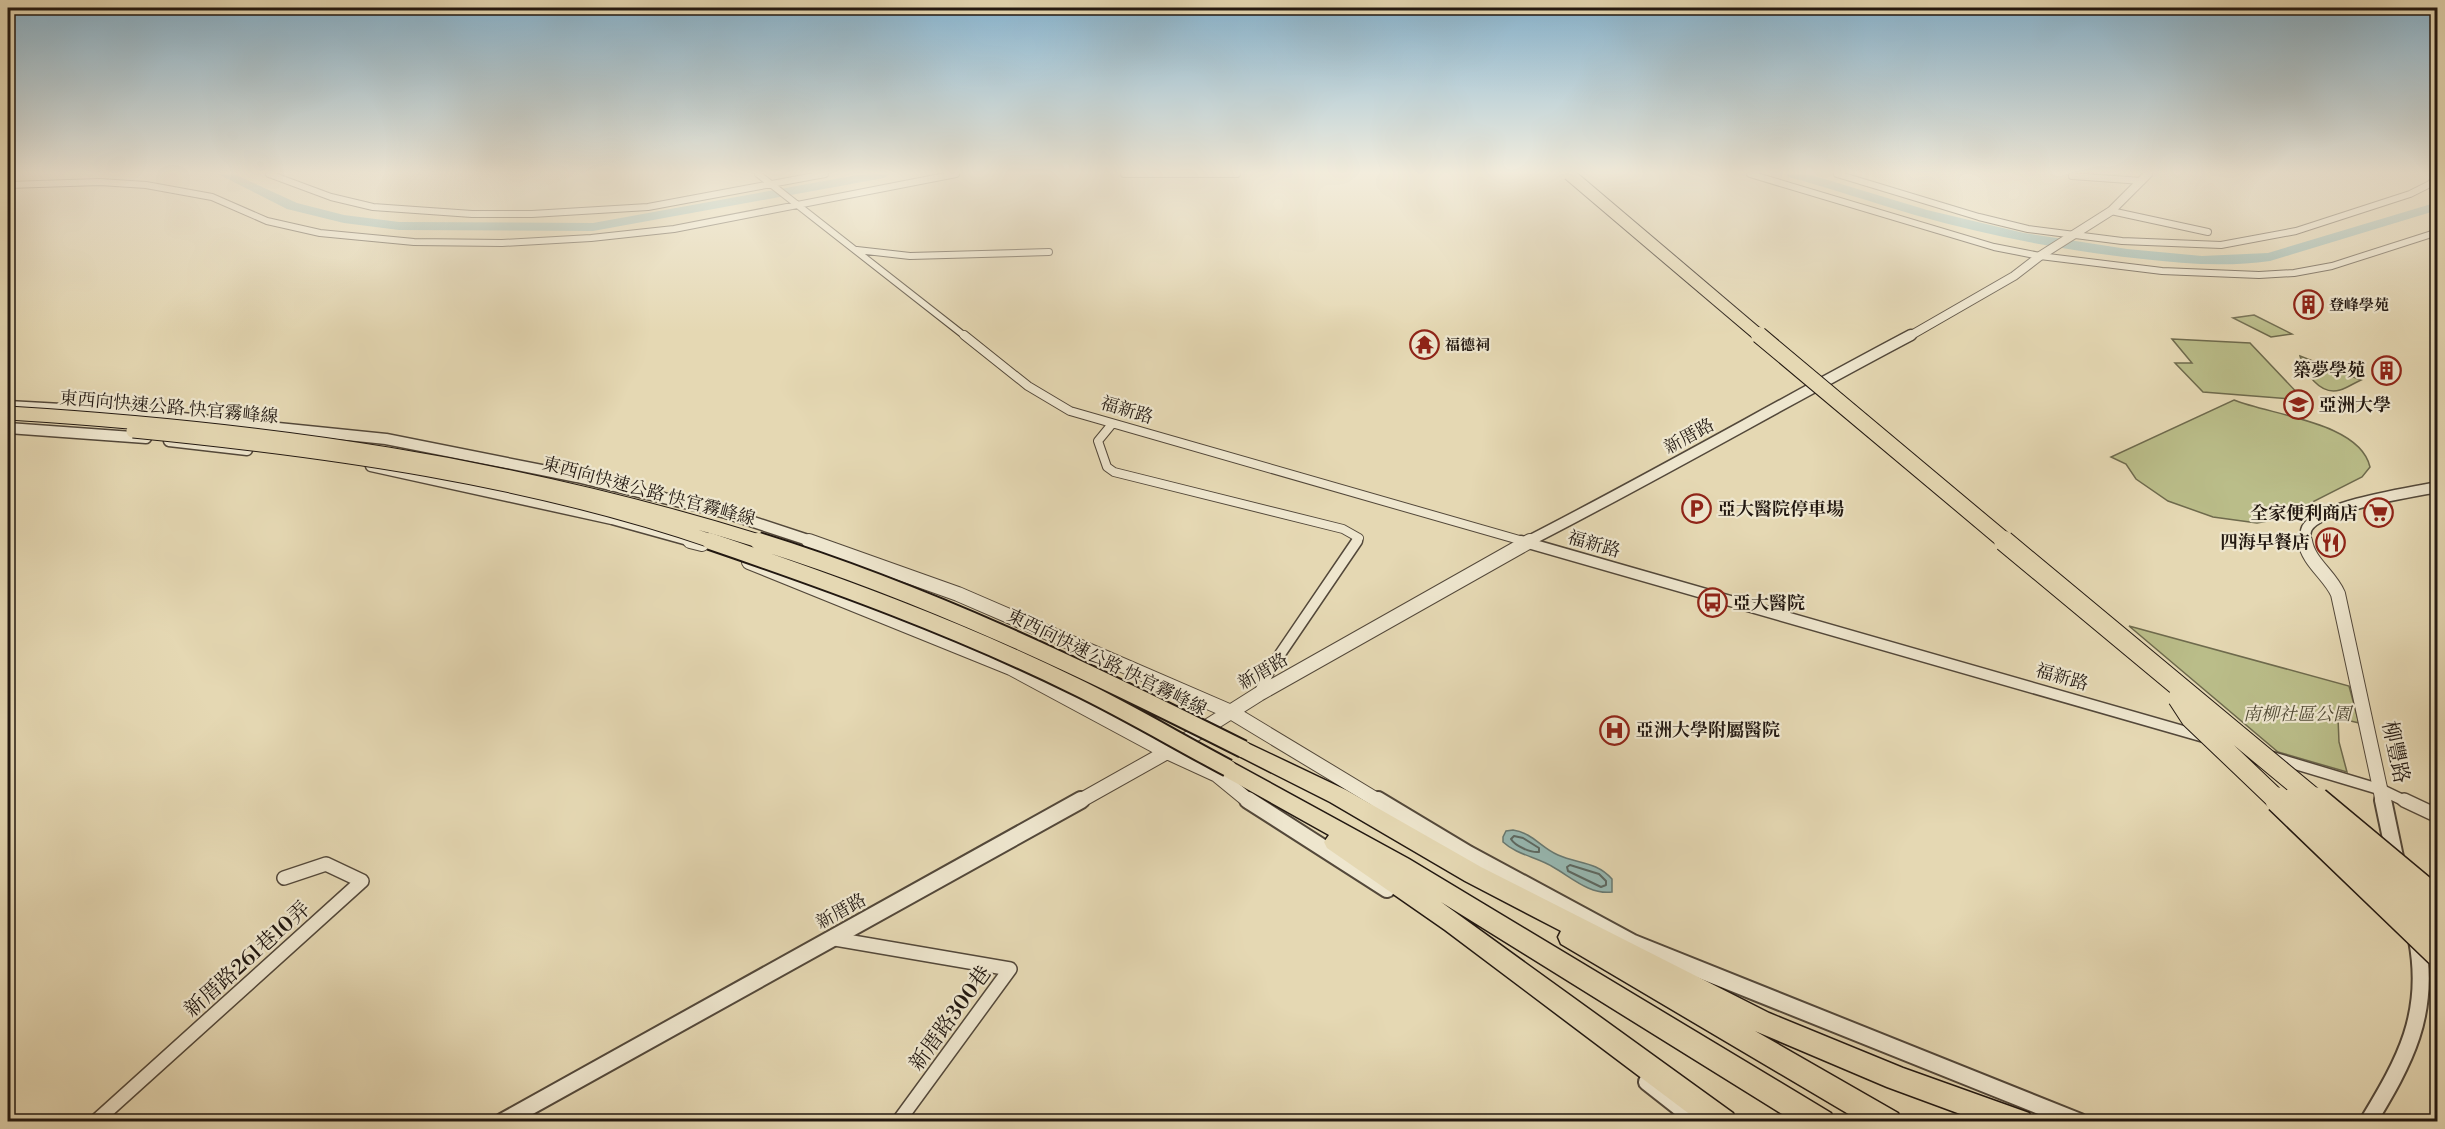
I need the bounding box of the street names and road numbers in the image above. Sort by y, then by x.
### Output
street label: 東西向快速公路 快官霧峰線 [59,386,279,429]
street label: 福新路 [1098,392,1156,429]
street label: 新厝路 [1660,413,1718,460]
street label: 東西向快速公路 快官霧峰線 [540,452,758,531]
street label: 福新路 [1565,526,1623,563]
street label: 東西向快速公路 快官霧峰線 [1003,604,1211,721]
street label: 新厝路 [1234,648,1292,695]
street label: 福新路 [2033,659,2091,696]
street label: 柳豐路 [2376,719,2414,786]
street label: 新厝路 [812,888,870,935]
street label: 新厝路261巷10弄 [179,896,316,1023]
street label: 新厝路300巷 [904,961,998,1076]

